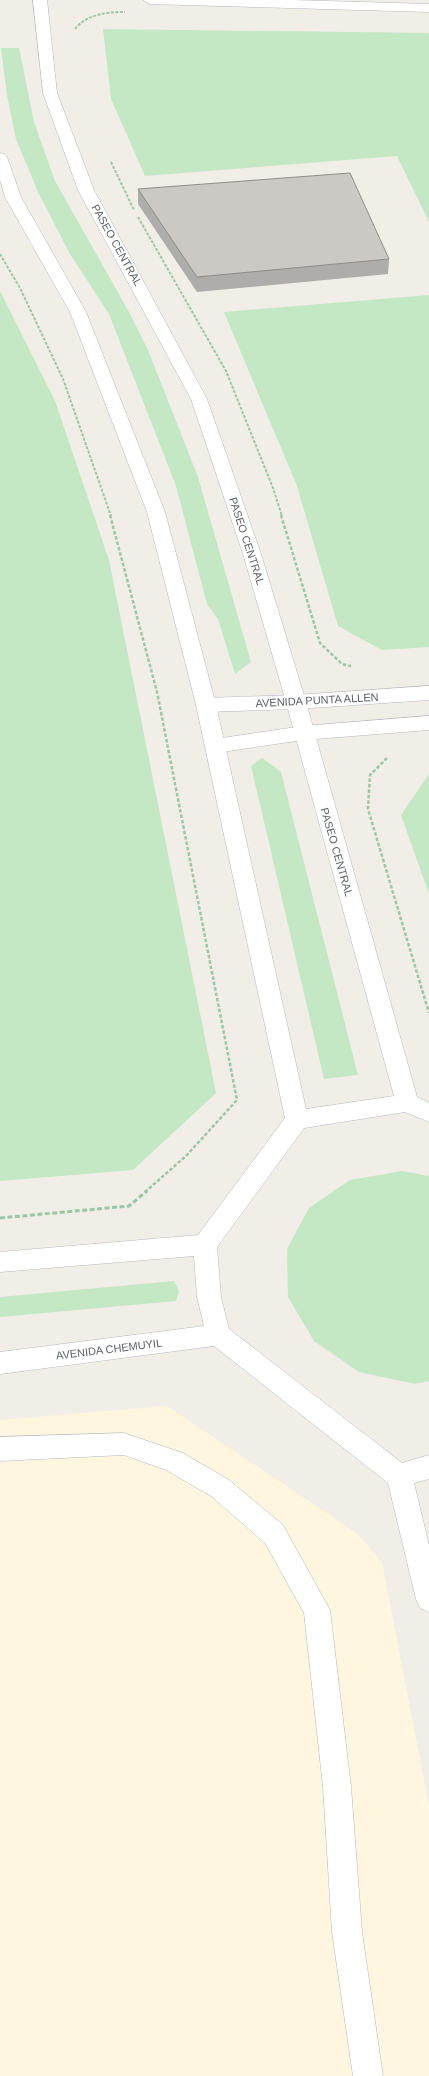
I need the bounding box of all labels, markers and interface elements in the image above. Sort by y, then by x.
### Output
street label: PASEO CENTRAL [90,202,144,288]
street label: PASEO CENTRAL [227,496,267,586]
street label: AVENIDA PUNTA ALLEN [255,691,379,709]
street label: PASEO CENTRAL [319,806,355,898]
street label: AVENIDA CHEMUYIL [55,1337,163,1361]

